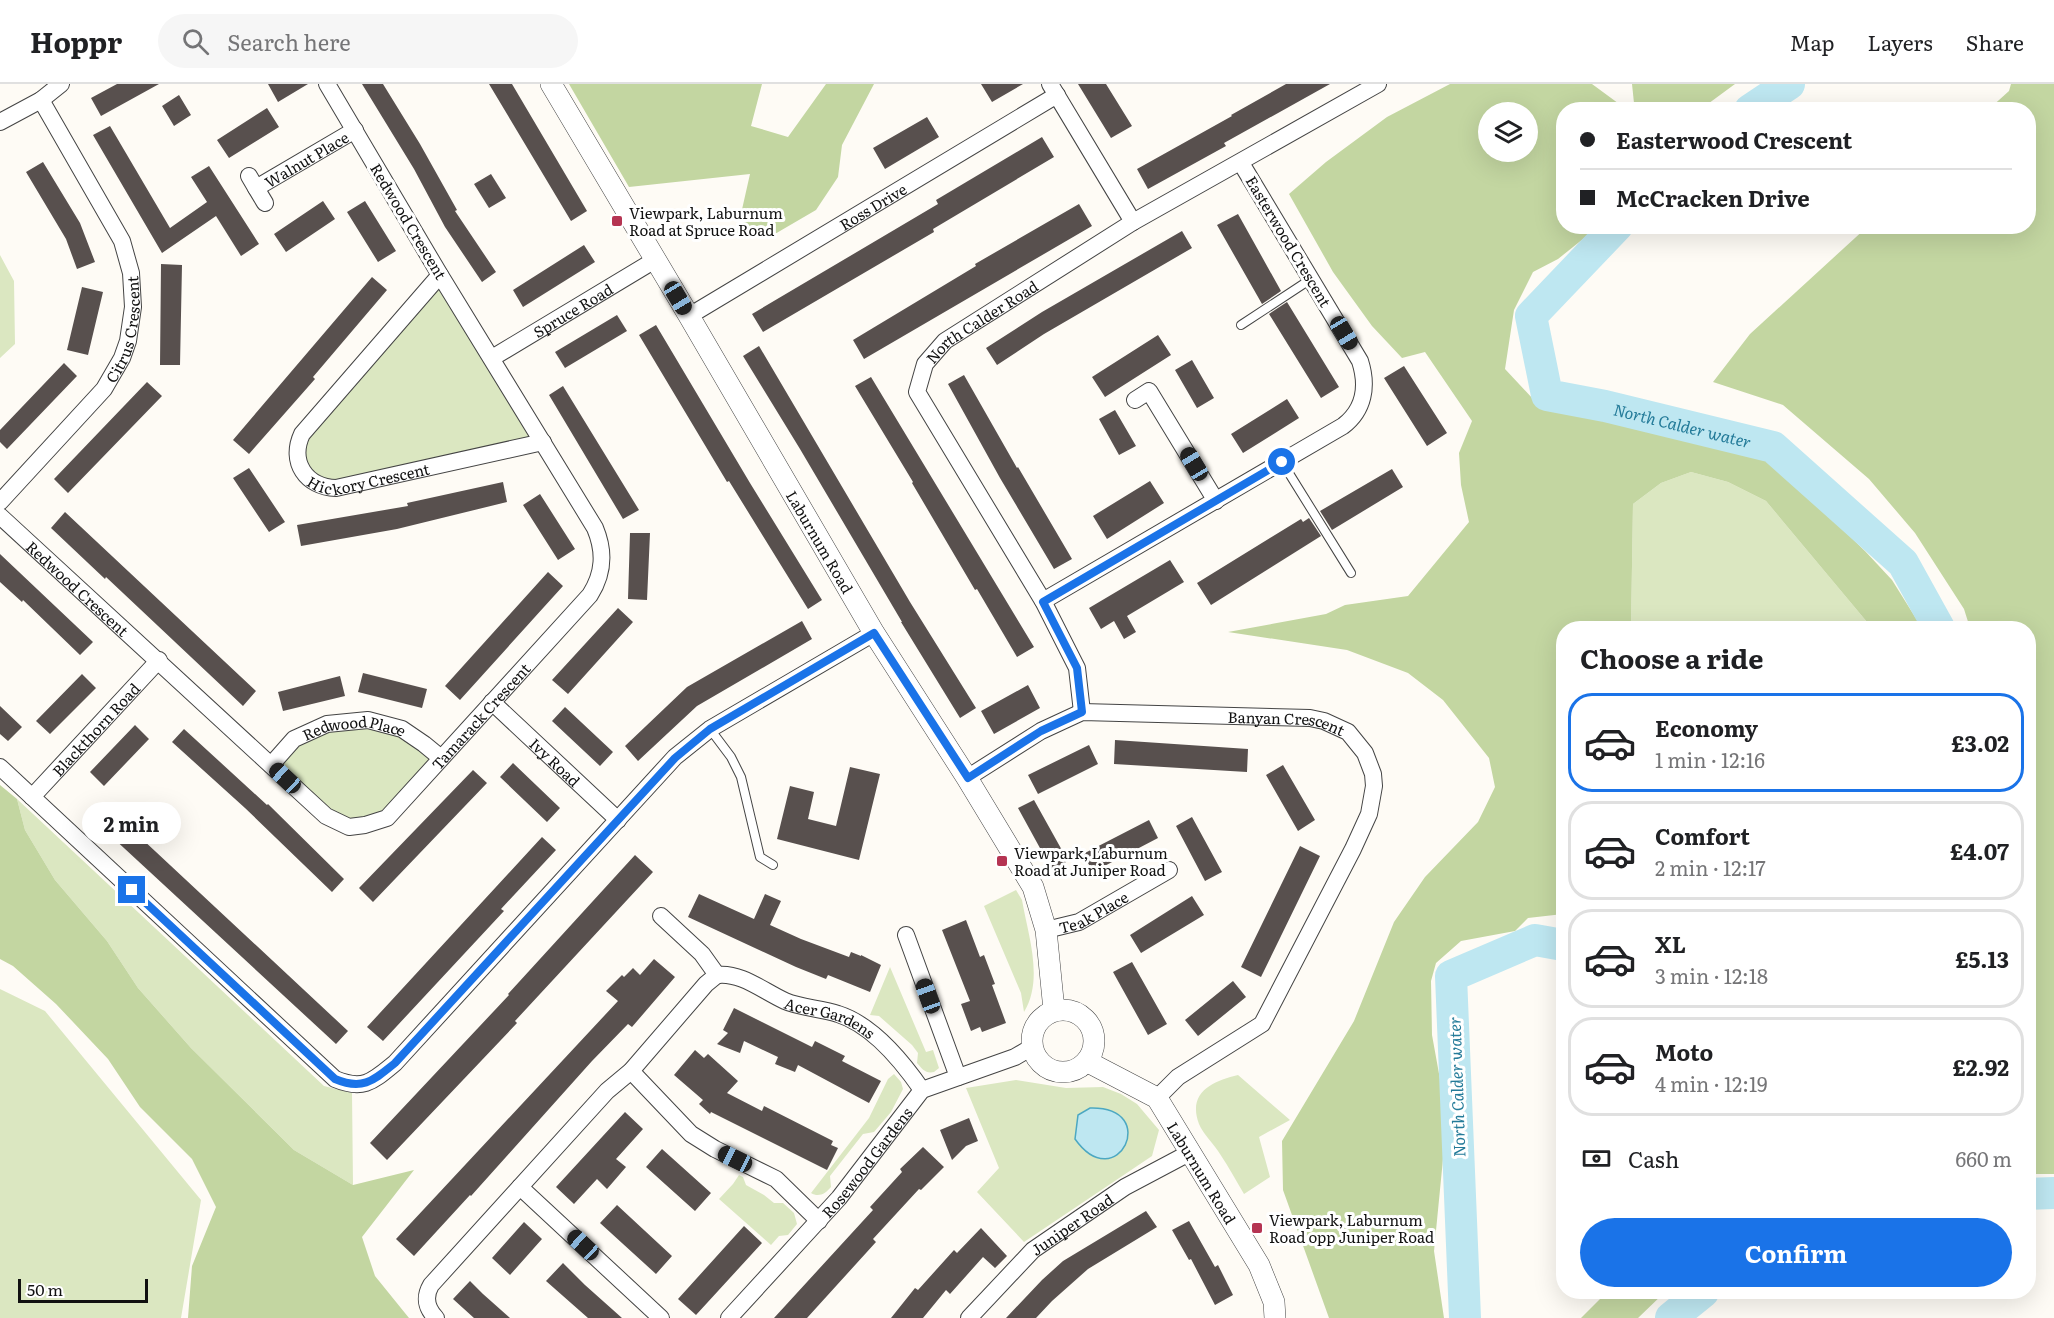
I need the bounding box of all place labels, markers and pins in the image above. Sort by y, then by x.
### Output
place label: Viewpark, Laburnum Road at Spruce Road [629,201,783,241]
marker: Viewpark, Laburnum Road at Spruce Road [610,214,624,228]
place label: Viewpark, Laburnum Road at Juniper Road [1014,841,1168,881]
marker: Viewpark, Laburnum Road at Juniper Road [995,854,1009,868]
place label: Viewpark, Laburnum Road opp Juniper Road [1269,1208,1434,1248]
marker: Viewpark, Laburnum Road opp Juniper Road [1250,1221,1264,1235]

